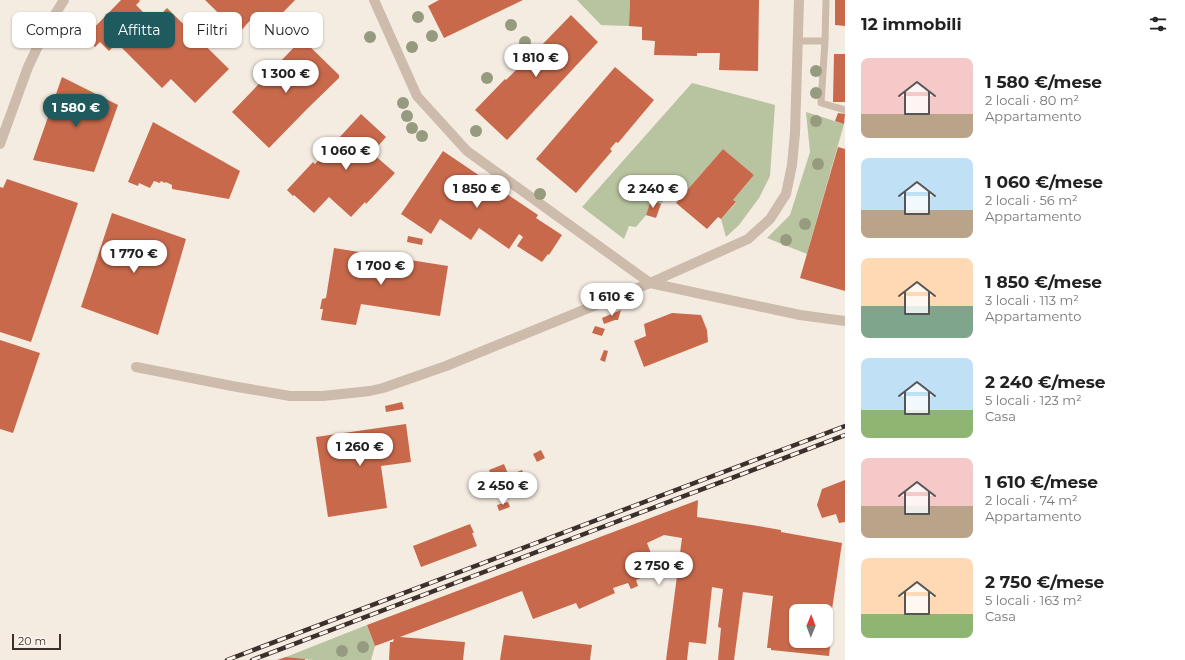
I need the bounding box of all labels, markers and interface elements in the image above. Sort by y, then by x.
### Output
chip: Compra [12,12,96,48]
chip: Affitta [104,12,175,48]
chip: Filtri [183,12,242,48]
chip: Nuovo [250,12,323,48]
icon: filters [1147,13,1169,35]
text: 12 immobili [861,14,962,34]
pin: 1 810 € [499,44,573,78]
text: 1 810 € [513,49,559,65]
pin: 1 300 € [249,60,323,94]
text: 1 300 € [262,65,310,81]
text: 1 580 €/mese [985,72,1102,92]
icon: home [893,74,941,122]
text: 2 locali · 80 m² [985,92,1079,108]
pin: 1 580 € [39,94,113,128]
text: 1 580 € [52,99,100,115]
text: Appartamento [985,108,1081,124]
pin: 1 060 € [309,137,383,171]
text: 1 060 € [322,142,370,158]
text: 1 060 €/mese [985,172,1103,192]
icon: home [893,174,941,222]
pin: 1 850 € [440,175,514,209]
pin: 2 240 € [616,175,690,209]
text: 1 850 € [453,180,501,196]
text: 2 240 € [628,180,678,196]
text: 2 locali · 56 m² [985,192,1078,208]
text: Appartamento [985,208,1081,224]
pin: 1 770 € [97,240,171,274]
text: 1 770 € [110,245,158,261]
pin: 1 700 € [344,252,418,286]
text: 1 700 € [357,257,405,273]
text: 1 850 €/mese [985,272,1102,292]
icon: home [893,274,941,322]
pin: 1 610 € [575,283,649,317]
text: 1 610 € [589,288,635,304]
text: 3 locali · 113 m² [985,292,1079,308]
text: Appartamento [985,308,1081,324]
text: 2 240 €/mese [985,372,1106,392]
icon: home [893,374,941,422]
text: 5 locali · 123 m² [985,392,1082,408]
text: Casa [985,408,1016,424]
pin: 1 260 € [323,433,397,467]
text: 1 260 € [336,438,384,454]
pin: 2 450 € [466,472,540,506]
text: 1 610 €/mese [985,472,1098,492]
icon: home [893,474,941,522]
text: 2 450 € [477,477,529,493]
text: 2 locali · 74 m² [985,492,1078,508]
text: Appartamento [985,508,1081,524]
pin: 2 750 € [622,552,696,586]
text: 2 750 € [634,557,684,573]
text: 2 750 €/mese [985,572,1104,592]
icon: home [893,574,941,622]
text: 5 locali · 163 m² [985,592,1082,608]
north arrow [789,604,833,648]
map controls [789,604,833,648]
text: Casa [985,608,1016,624]
scale bar [12,632,61,651]
text: 20 m [18,634,46,648]

